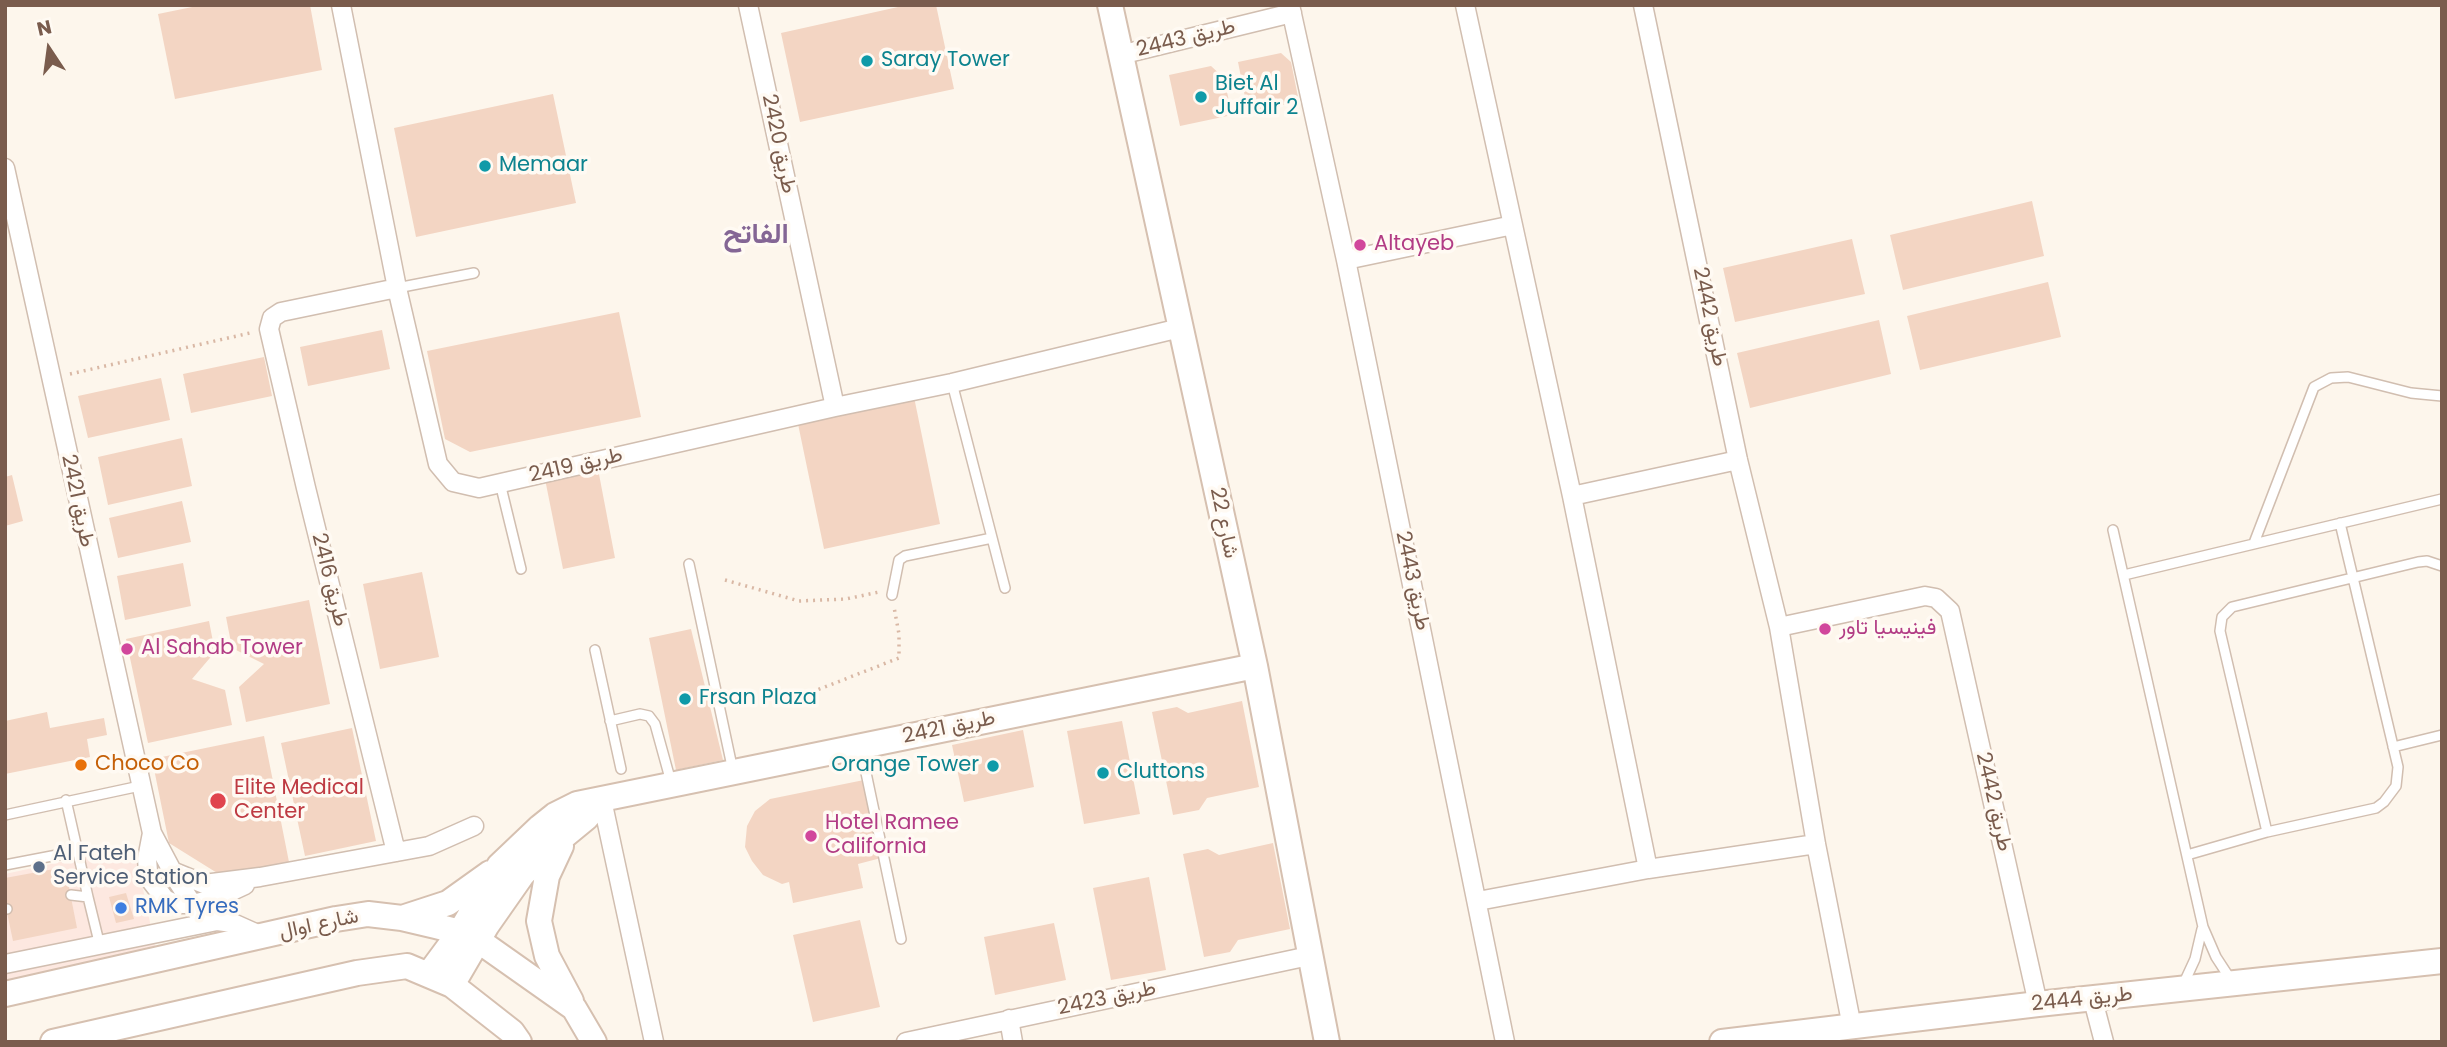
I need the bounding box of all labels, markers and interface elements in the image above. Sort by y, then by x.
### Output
text: N [34,13,54,43]
north arrow [14,14,84,84]
street label: طريق 2443 [1134,15,1238,63]
place label: Saray Tower [881,48,1010,74]
marker: Saray Tower [859,53,875,69]
place label: Biet Al Juffair 2 [1215,72,1298,122]
marker: Biet Al Juffair 2 [1193,89,1209,105]
street label: طريق 2420 [755,92,801,196]
place label: Memaar [499,153,588,179]
marker: Memaar [477,158,493,174]
district label: الفاتح [723,219,789,253]
place label: Altayeb [1374,232,1454,258]
marker: Altayeb [1352,237,1368,253]
street label: طريق 2442 [1686,265,1732,369]
street label: طريق 2419 [527,443,625,489]
street label: طريق 2421 [55,452,99,550]
street label: شارع 22 [1203,485,1243,561]
street label: طريق 2443 [1389,529,1435,633]
street label: طريق 2416 [305,531,353,629]
place label: فينيسيا تاور [1839,616,1936,642]
marker: فينيسيا تاور [1817,621,1833,637]
place label: Al Sahab Tower [141,636,303,662]
marker: Al Sahab Tower [119,641,135,657]
place label: Frsan Plaza [699,686,817,712]
marker: Frsan Plaza [677,691,693,707]
street label: طريق 2421 [900,706,998,750]
street label: طريق 2442 [1969,750,2017,854]
place label: Choco Co [95,752,200,778]
place label: Orange Tower [831,753,979,779]
marker: Choco Co [73,757,89,773]
marker: Orange Tower [985,758,1001,774]
place label: Cluttons [1117,760,1205,786]
marker: Cluttons [1095,765,1111,781]
place label: Elite Medical Center [234,776,364,826]
marker: Elite Medical Center [208,791,228,811]
place label: Hotel Ramee California [825,811,959,861]
marker: Hotel Ramee California [803,828,819,844]
place label: Al Fateh Service Station [53,842,208,892]
marker: Al Fateh Service Station [31,859,47,875]
place label: RMK Tyres [135,895,239,921]
marker: RMK Tyres [113,900,129,916]
street label: شارع اوال [277,904,361,946]
street label: طريق 2423 [1056,976,1158,1022]
street label: طريق 2444 [2030,982,2134,1018]

